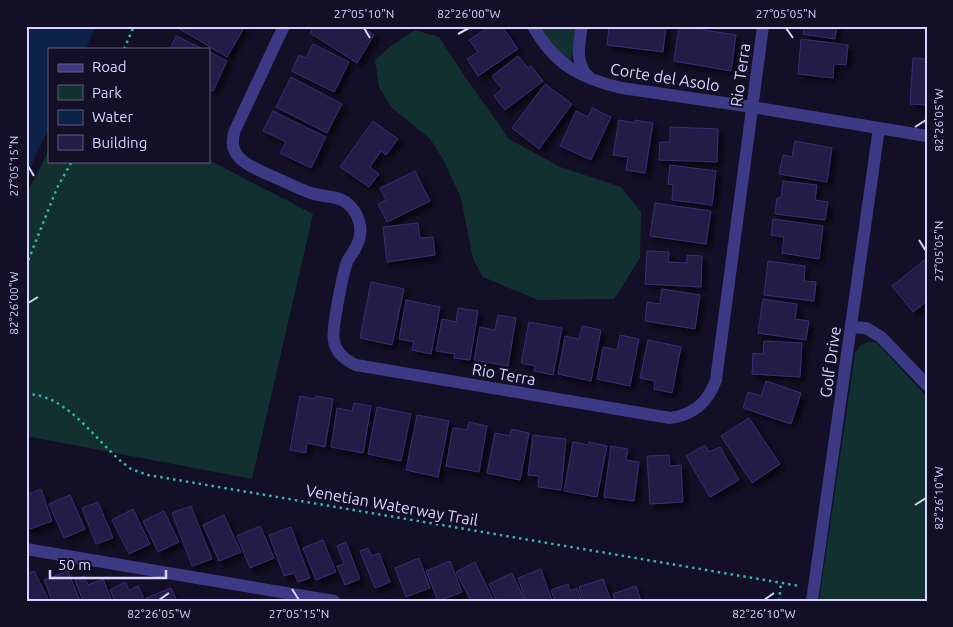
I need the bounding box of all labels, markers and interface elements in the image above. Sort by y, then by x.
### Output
text: 27°05'10"N [334,7,394,20]
text: 82°26'00"W [437,7,501,20]
text: 27°05'05"N [756,7,816,20]
street label: Rio Terra [727,42,753,108]
legend [48,48,210,162]
text: Road [92,58,127,75]
street label: Corte del Asolo [609,59,721,95]
text: Park [92,84,122,101]
text: 82°26'05"W [932,88,945,152]
text: Water [92,108,133,125]
text: Building [92,134,147,151]
text: 27°05'15"N [7,136,20,196]
text: 27°05'05"N [932,221,945,281]
text: 82°26'00"W [7,271,20,335]
street label: Golf Drive [816,325,844,399]
street label: Rio Terra [471,360,537,388]
text: 82°26'10"W [932,466,945,530]
street label: Venetian Waterway Trail [305,481,479,529]
scale bar [50,547,166,579]
text: 50 m [58,556,91,573]
text: 82°26'05"W [127,607,191,620]
text: 27°05'15"N [269,607,329,620]
text: 82°26'10"W [732,607,796,620]

